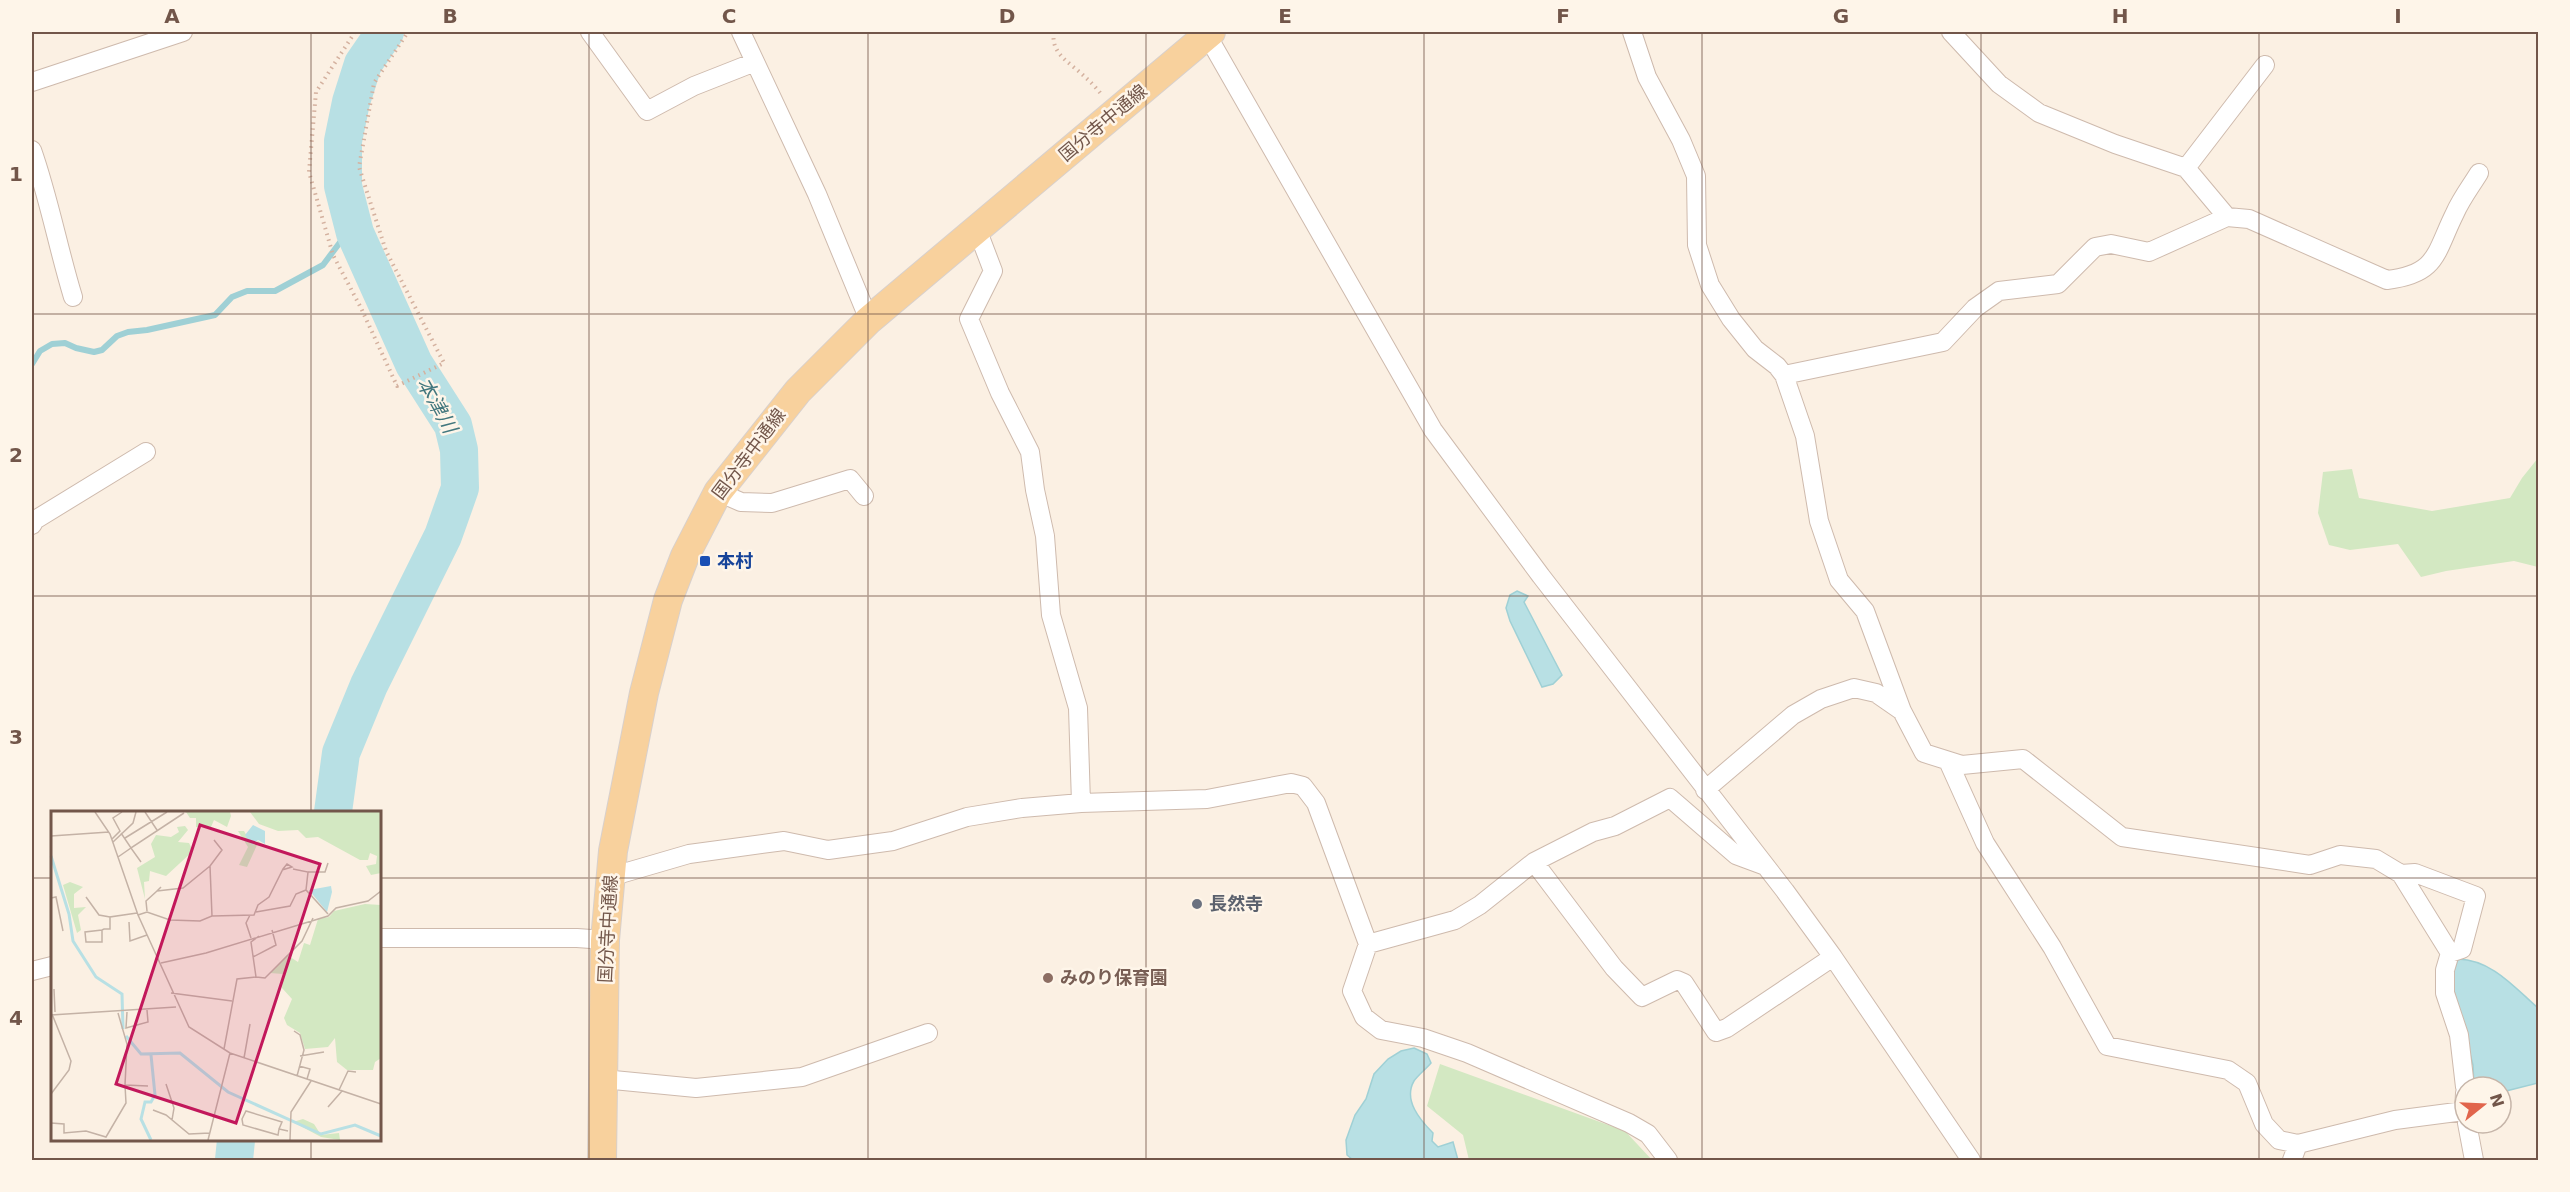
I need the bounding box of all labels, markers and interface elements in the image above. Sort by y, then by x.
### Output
text: A [164,4,180,28]
text: B [442,4,458,28]
text: C [722,4,736,28]
text: D [999,4,1015,28]
text: E [1278,4,1292,28]
text: F [1556,4,1570,28]
text: G [1833,4,1849,28]
text: H [2112,4,2128,28]
text: I [2394,4,2402,28]
street label: 国分寺中通線 [1055,80,1151,165]
text: 1 [9,162,23,186]
water label: 本津川 [412,373,463,439]
street label: 国分寺中通線 [708,404,789,503]
text: 2 [9,443,23,467]
place label: 本村 [717,550,753,571]
marker: 本村 [698,554,712,568]
text: 3 [9,725,23,749]
inset map [51,811,381,1141]
street label: 国分寺中通線 [594,874,621,983]
place label: 長然寺 [1209,893,1263,914]
marker: 長然寺 [1190,897,1204,911]
place label: みのり保育園 [1060,967,1168,988]
marker: みのり保育園 [1041,971,1055,985]
text: 4 [9,1006,23,1030]
north arrow [2453,1075,2513,1135]
text: N [2486,1091,2508,1110]

